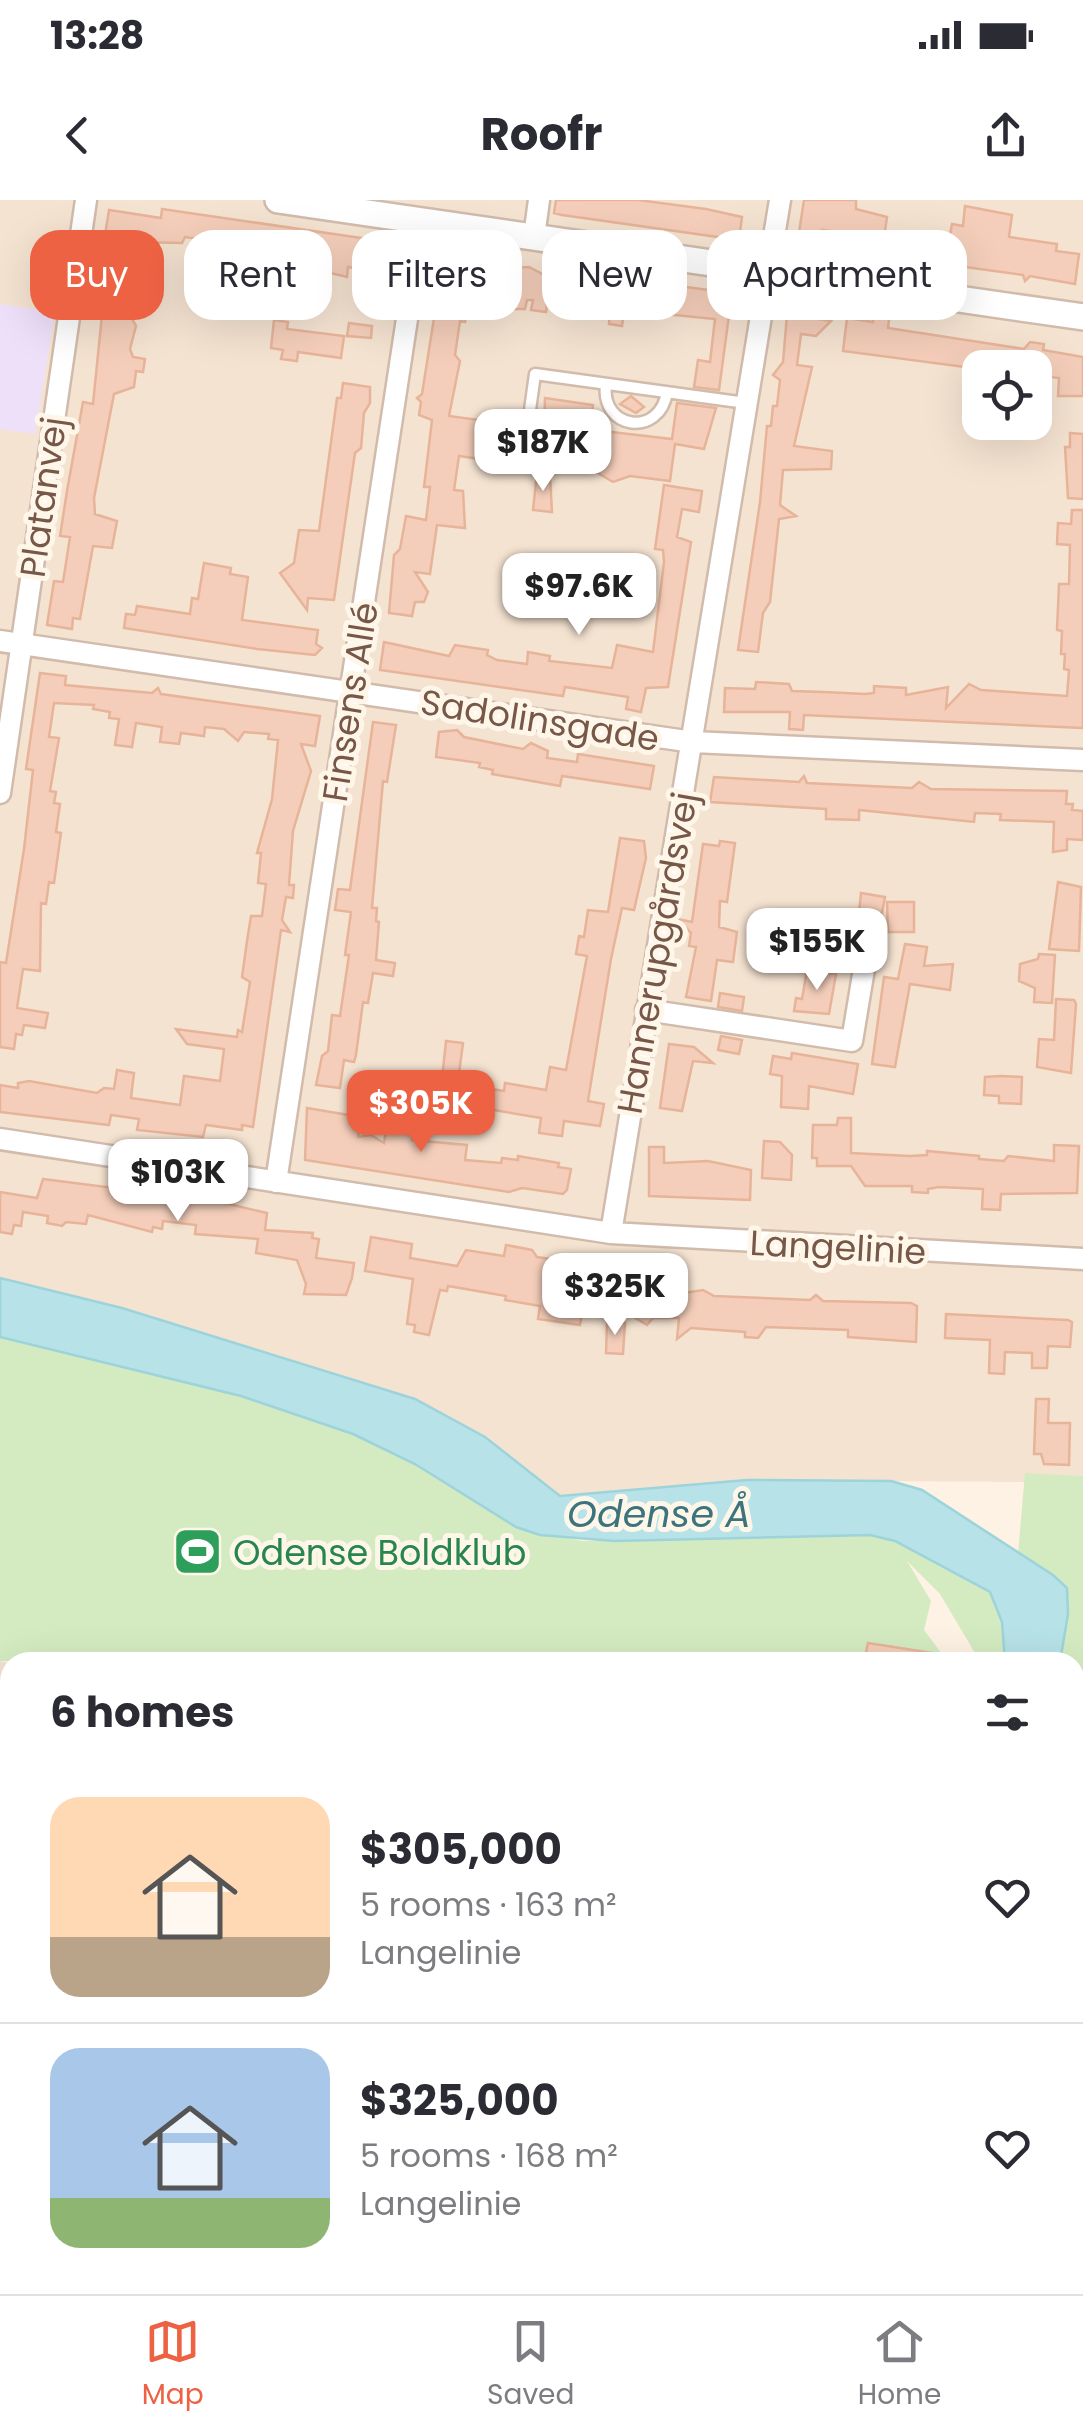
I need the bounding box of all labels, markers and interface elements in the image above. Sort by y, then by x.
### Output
text: 13:28 [50,9,144,62]
text: Roofr [480,103,603,166]
icon: back [50,108,105,163]
icon: share [978,108,1033,163]
chip: Buy [30,230,164,320]
chip: Rent [184,230,332,320]
chip: Filters [352,230,522,320]
chip: New [542,230,687,320]
chip: Apartment [707,230,967,320]
map controls [962,350,1052,440]
button: locate [962,350,1052,440]
pin: $187K [473,409,613,494]
street label: Platanvej [8,414,78,580]
text: $187K [496,419,590,464]
pin: $97.6K [498,553,660,638]
text: $97.6K [524,563,634,608]
street label: Finsens Allé [310,599,390,805]
street label: Sadolinsgade [417,677,663,763]
street label: Hannerupgårdsvej [605,788,709,1118]
pin: $155K [747,908,887,993]
text: $155K [769,918,866,963]
pin: $305K [351,1070,491,1155]
text: $305K [369,1080,473,1125]
pin: $103K [108,1139,248,1224]
text: $103K [130,1149,226,1194]
street label: Langelinie [749,1218,927,1276]
pin: $325K [545,1253,685,1338]
text: $325K [564,1263,666,1308]
water label: Odense Å [567,1487,751,1540]
sports icon: Odense Boldklub [172,1526,224,1578]
place label: Odense Boldklub [233,1528,526,1577]
text: 6 homes [50,1683,235,1742]
icon: filters [980,1685,1035,1740]
text: $305,000 [360,1820,562,1879]
icon: home [130,1837,250,1957]
icon: heart [980,1870,1035,1925]
text: 5 rooms · 163 m² [360,1882,617,1927]
text: Langelinie [360,1930,521,1975]
text: $325,000 [360,2071,559,2130]
icon: home [130,2088,250,2208]
icon: heart [980,2121,1035,2176]
text: 5 rooms · 168 m² [360,2133,618,2178]
text: Langelinie [360,2181,521,2226]
tab: Map [142,2314,204,2416]
tab: Saved [487,2314,574,2416]
tab: Home [858,2314,941,2416]

